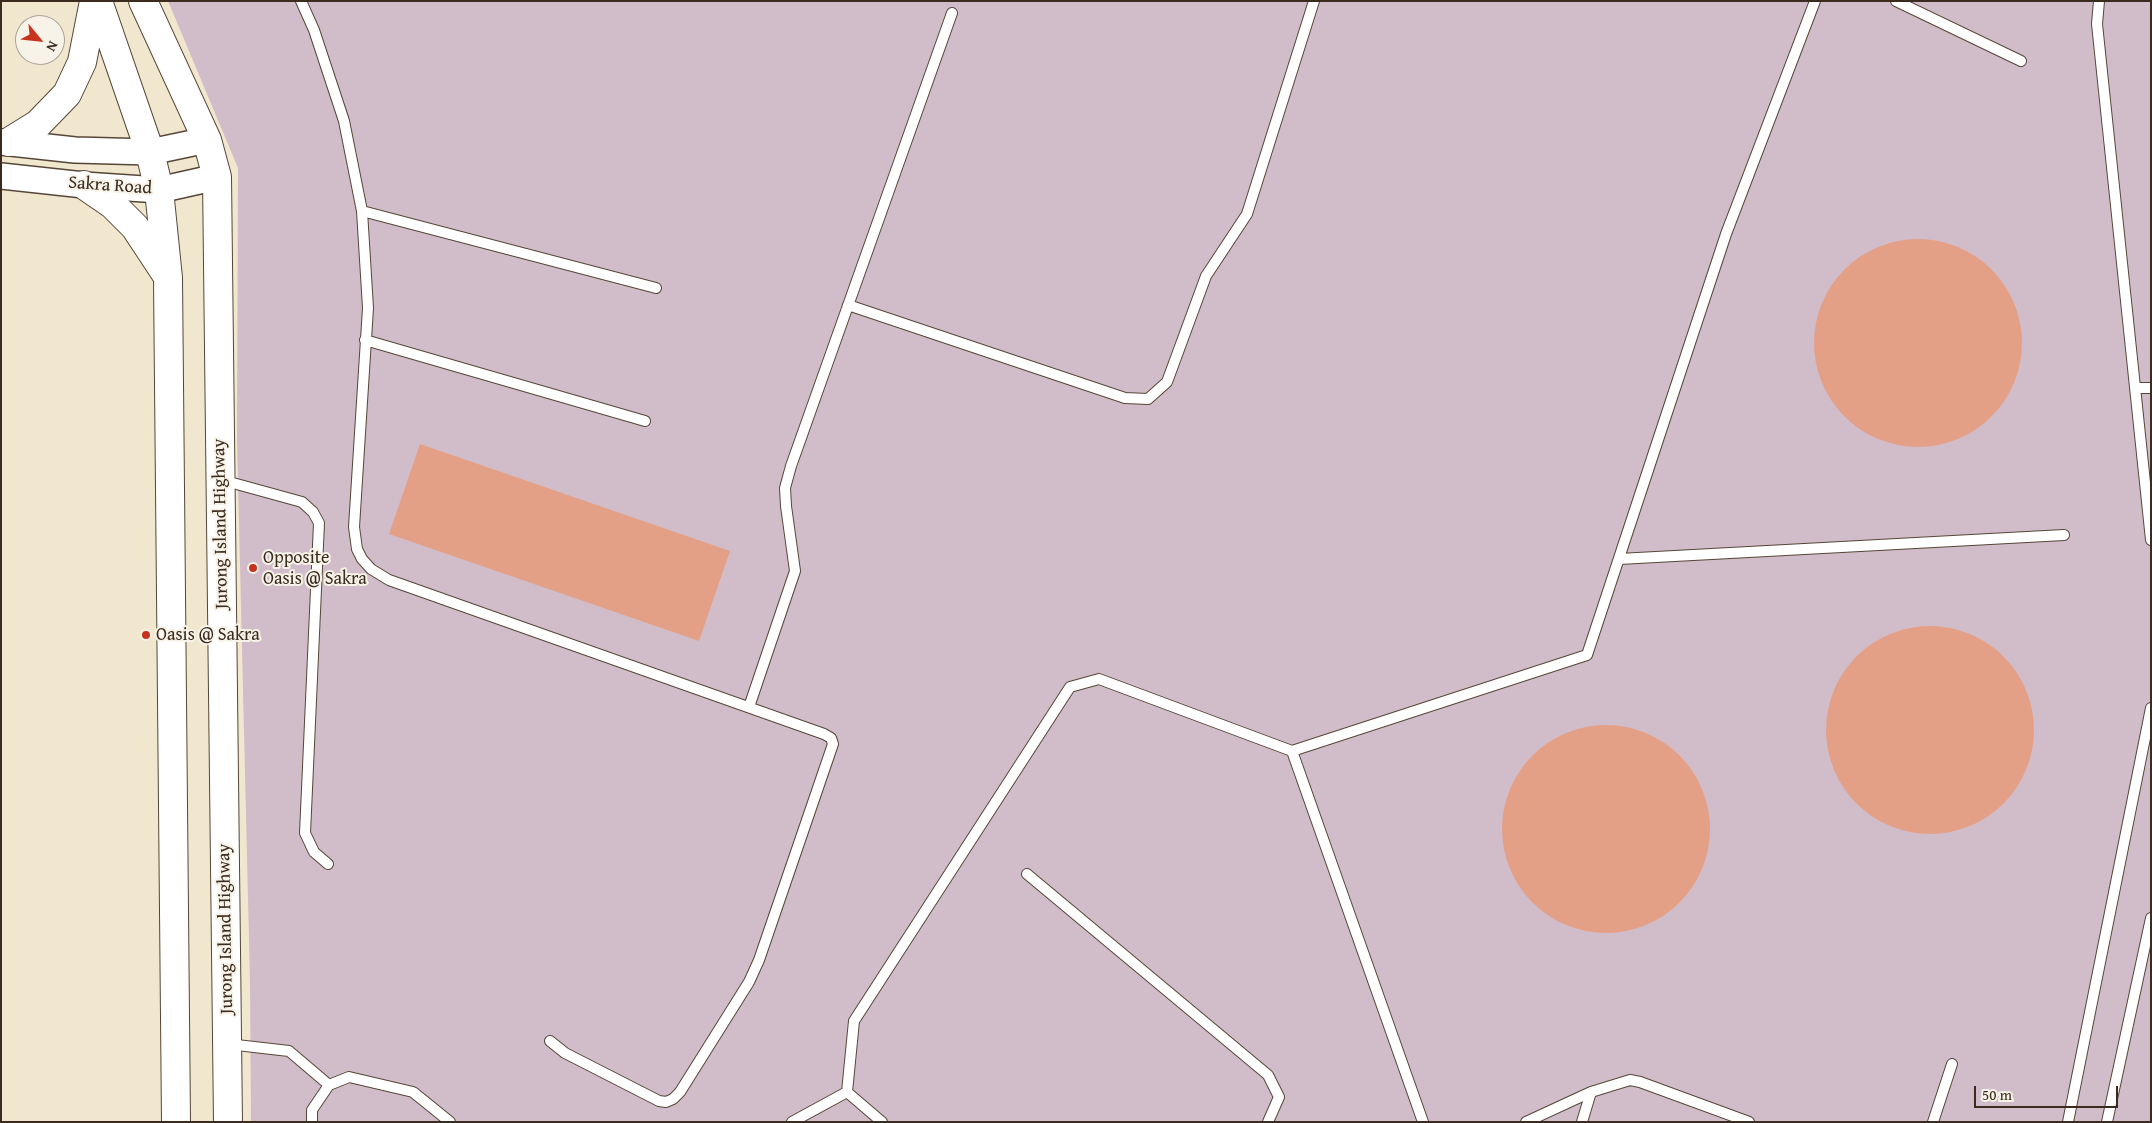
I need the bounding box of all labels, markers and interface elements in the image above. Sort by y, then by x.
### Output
north arrow [15,15,65,65]
text: N [41,38,63,55]
street label: Sakra Road [67,172,153,200]
street label: Jurong Island Highway [209,438,233,610]
place label: Opposite Oasis @ Sakra [263,547,367,590]
marker: Opposite Oasis @ Sakra [247,562,259,574]
place label: Oasis @ Sakra [156,624,260,646]
marker: Oasis @ Sakra [140,629,152,641]
street label: Jurong Island Highway [214,843,238,1015]
scale bar [1977,1076,2121,1108]
text: 50 m [1982,1084,2012,1105]

